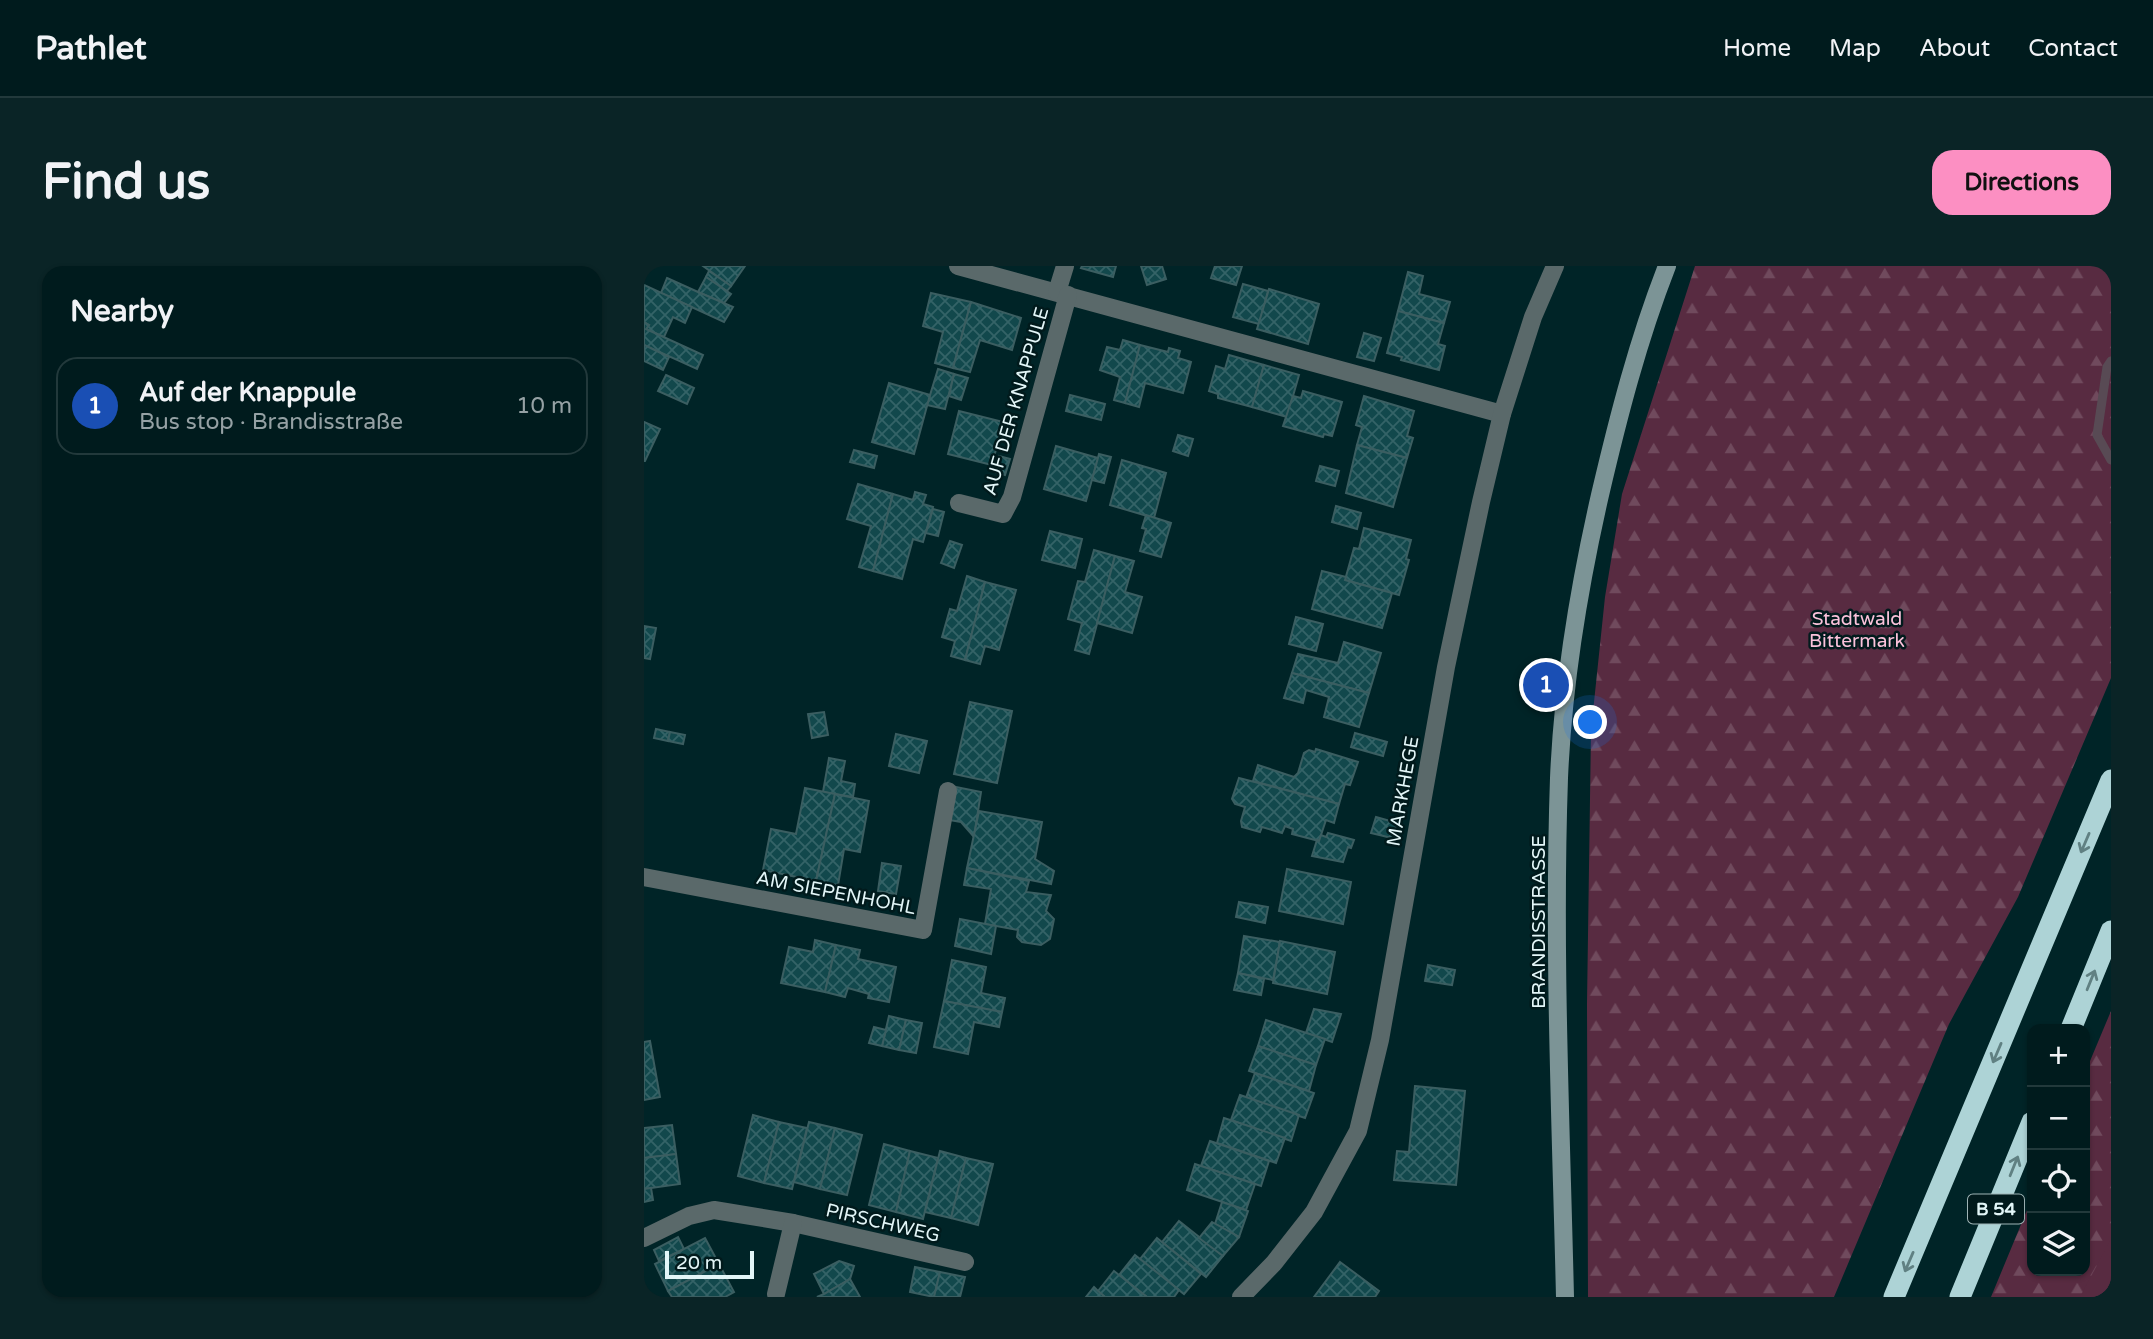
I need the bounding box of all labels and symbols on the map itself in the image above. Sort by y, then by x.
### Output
street label: AUF DER KNAPPULE [979,305,1053,498]
park label: Stadtwald Bittermark [1809,608,1905,652]
pin: 1 [1523,659,1569,711]
your location [1573,705,1607,739]
street label: MARKHEGE [1382,734,1424,848]
one-way arrow [2078,832,2091,853]
street label: BRANDISSTRASSE [1528,835,1550,1009]
street label: AM SIEPENHOHL [754,867,917,919]
one-way arrow [2085,970,2098,991]
one-way arrow [1990,1041,2003,1063]
one-way arrow [2008,1156,2021,1177]
road number: B 54 [1968,1194,2024,1224]
street label: PIRSCHWEG [824,1199,942,1247]
scale bar [665,1248,754,1280]
one-way arrow [1901,1251,1914,1273]

